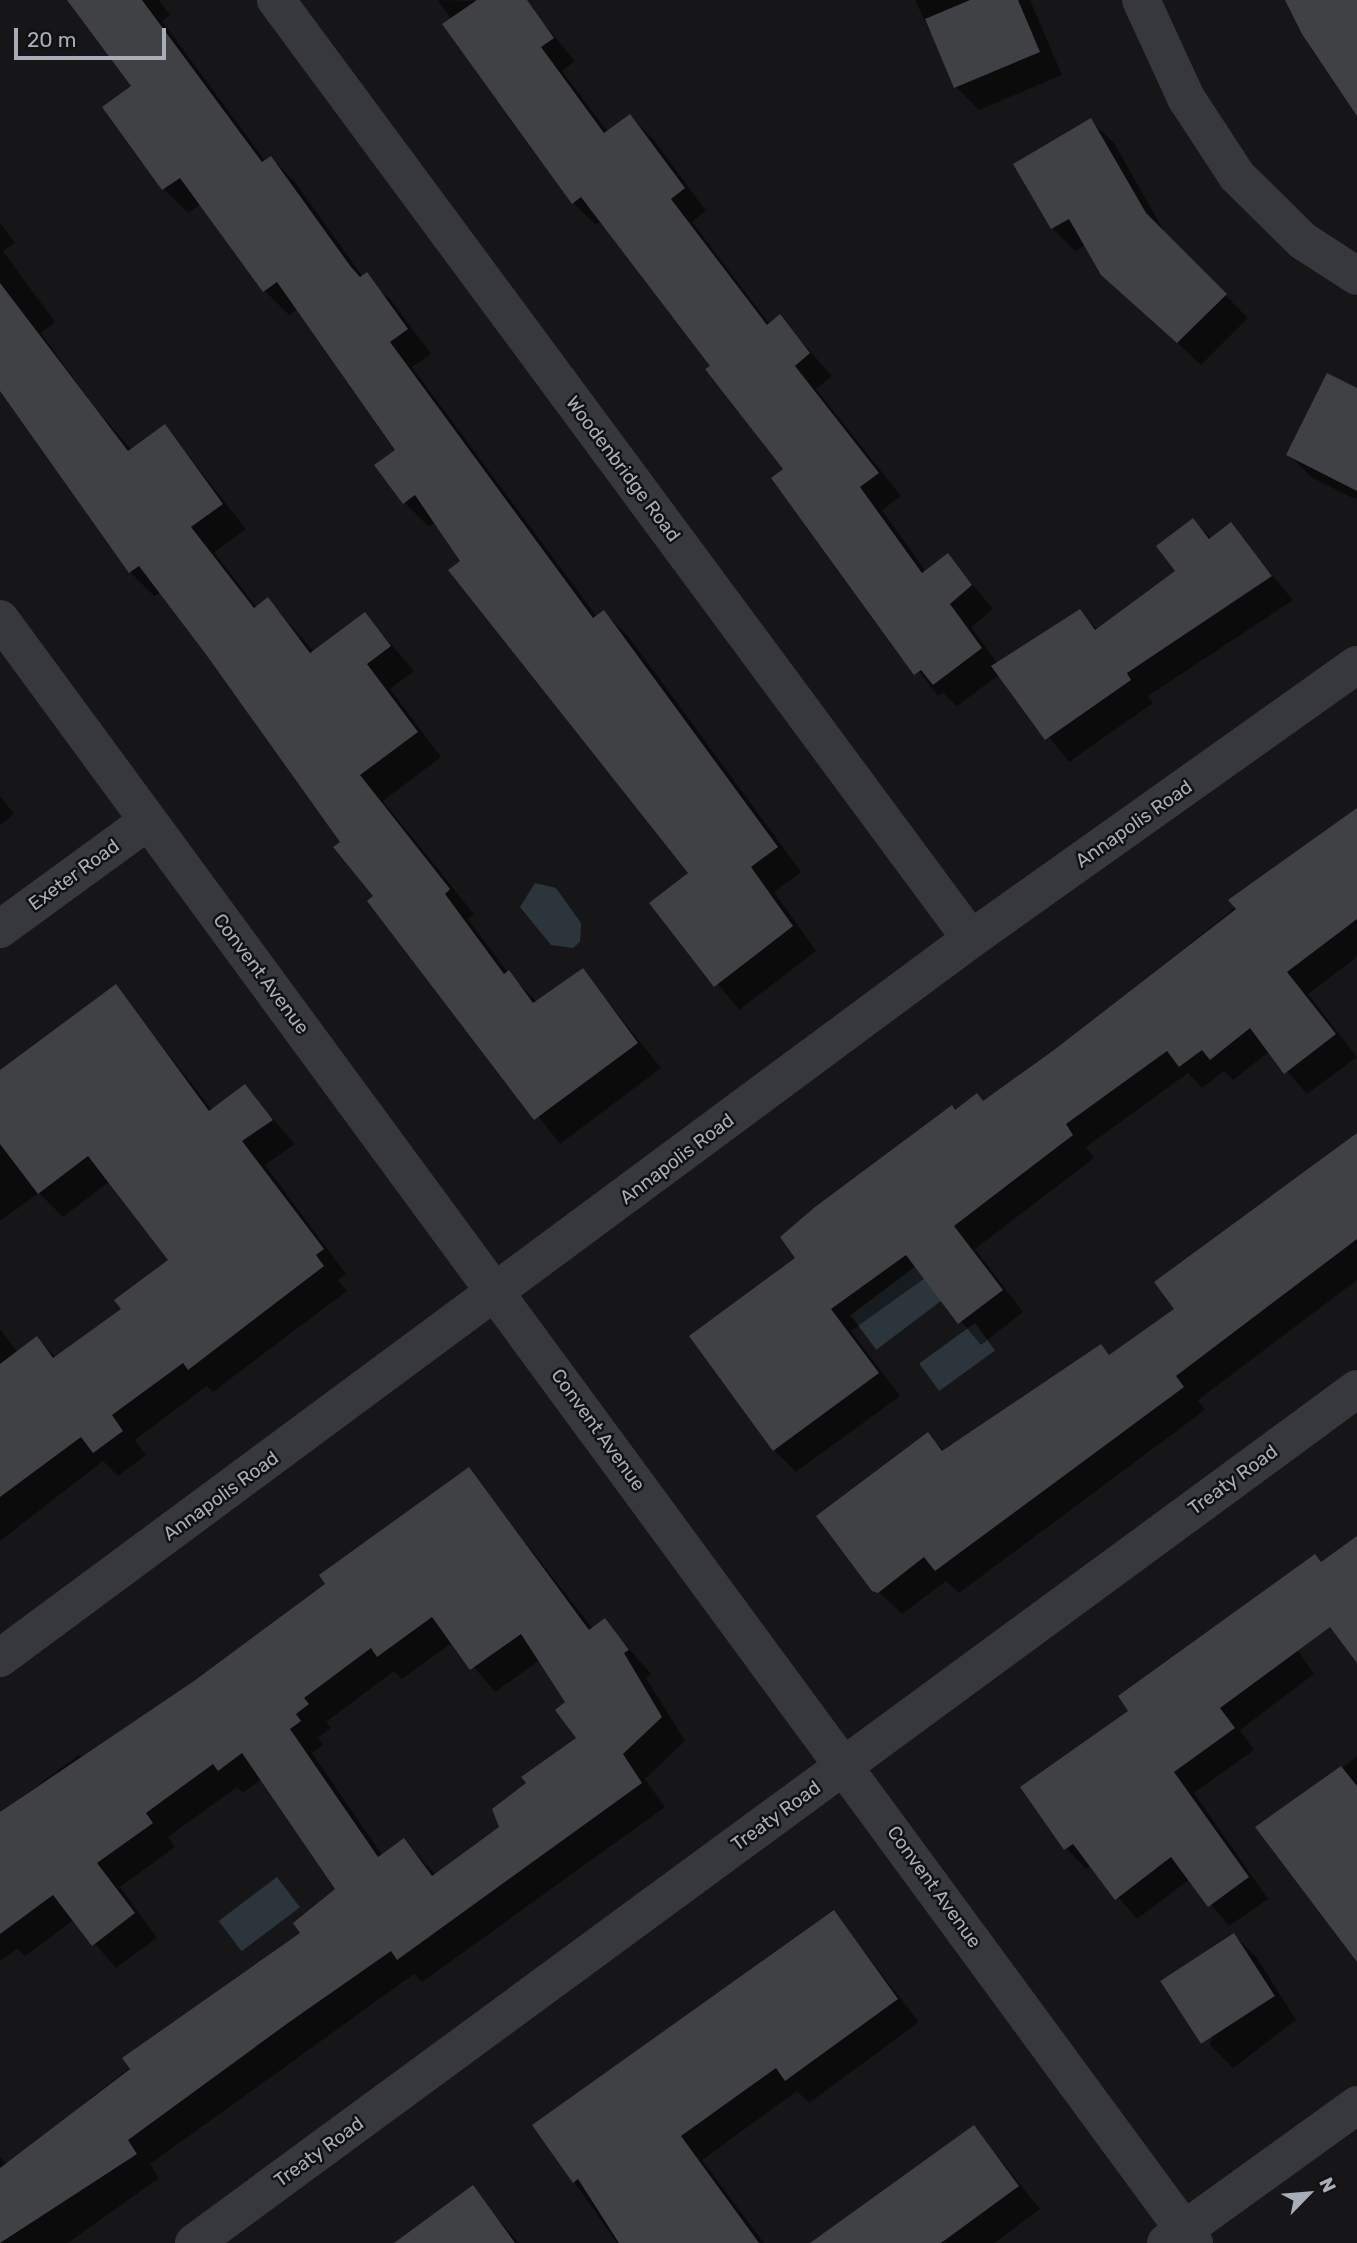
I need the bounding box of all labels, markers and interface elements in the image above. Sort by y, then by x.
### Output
scale bar [18,14,170,58]
text: 20 m [27,27,76,52]
street label: Woodenbridge Road [561,392,685,546]
street label: Annapolis Road [1071,775,1197,873]
street label: Exeter Road [24,834,124,916]
street label: Convent Avenue [208,909,314,1039]
street label: Annapolis Road [615,1109,739,1209]
street label: Convent Avenue [546,1364,650,1496]
street label: Treaty Road [1184,1440,1282,1520]
street label: Annapolis Road [159,1446,283,1546]
street label: Treaty Road [727,1776,825,1856]
street label: Convent Avenue [882,1821,986,1953]
street label: Treaty Road [270,2112,368,2192]
north arrow [1273,2159,1343,2229]
text: N [1314,2174,1341,2196]

